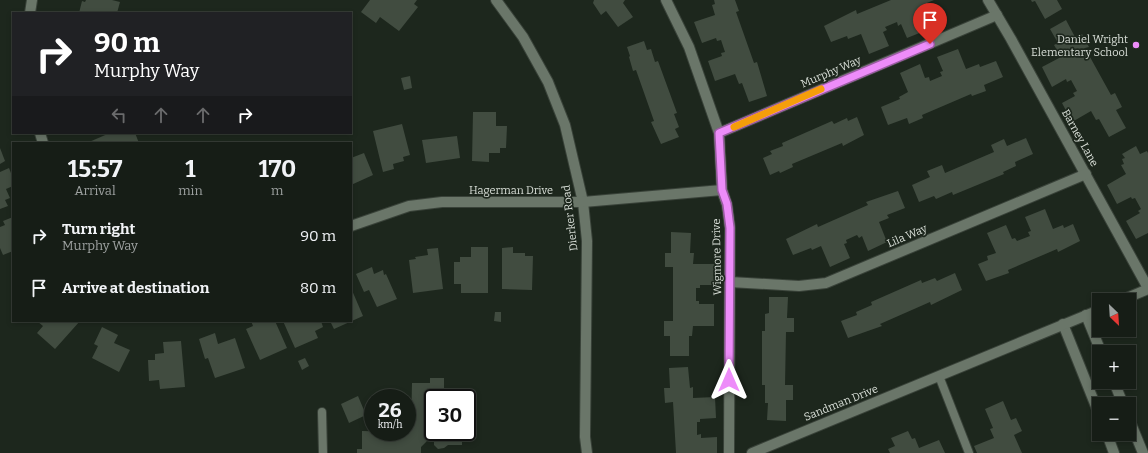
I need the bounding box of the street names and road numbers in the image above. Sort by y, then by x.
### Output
street label: Murphy Way [799,53,863,91]
street label: Barney Lane [1059,107,1101,169]
street label: Hagerman Drive [469,184,553,197]
street label: Dierker Road [559,184,581,252]
street label: Wigmore Drive [710,218,724,296]
street label: Lila Way [885,222,929,250]
street label: Sandman Drive [802,382,880,424]

